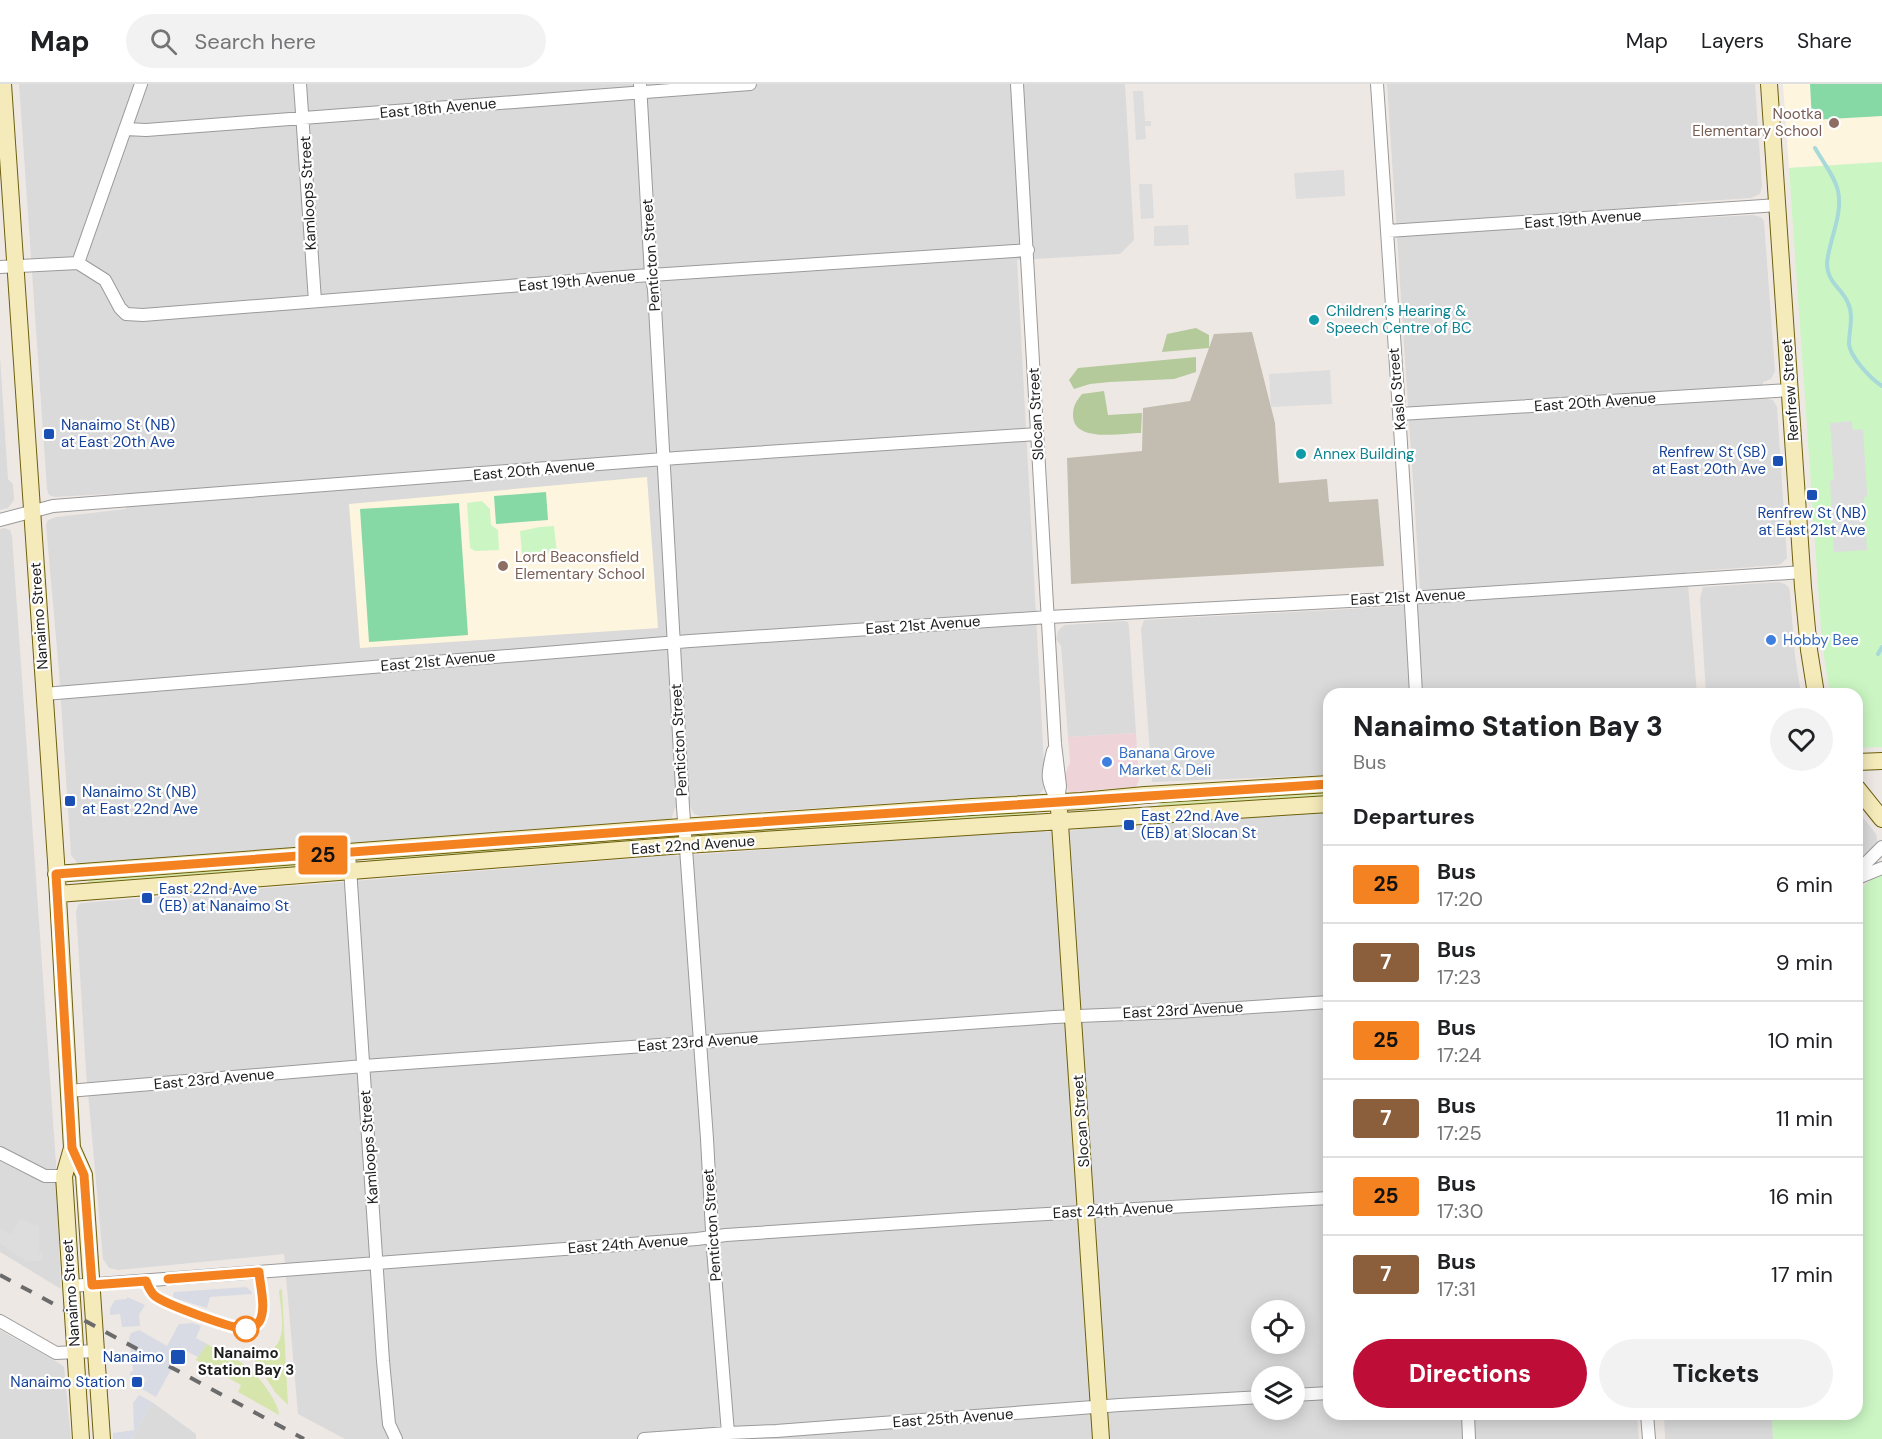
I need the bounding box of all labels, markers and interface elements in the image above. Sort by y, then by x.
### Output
search box [126,14,546,68]
text: Map [30,23,90,60]
icon: search [147,25,180,58]
text: Search here [195,27,316,56]
text: Map [1626,27,1668,55]
text: Layers [1701,27,1764,55]
text: Share [1797,27,1852,55]
street label: East 18th Avenue [379,93,497,123]
place label: Nootka Elementary School [1692,104,1822,141]
marker: Nootka Elementary School [1827,116,1841,130]
street label: Kamloops Street [295,135,321,251]
street label: Penticton Street [637,198,665,312]
street label: East 19th Avenue [1524,205,1642,233]
street label: East 19th Avenue [518,266,636,296]
place label: Children’s Hearing & Speech Centre of BC [1326,301,1472,338]
marker: Children’s Hearing & Speech Centre of BC [1307,313,1321,327]
street label: Renfrew Street [1776,338,1804,442]
street label: Kaslo Street [1383,347,1411,431]
street label: Slocan Street [1024,367,1048,461]
street label: East 20th Avenue [1533,388,1657,416]
place label: Nanaimo St (NB) at East 20th Ave [61,415,175,452]
marker: Nanaimo St (NB) at East 20th Ave [42,427,56,441]
place label: Renfrew St (SB) at East 20th Ave [1652,442,1766,479]
place label: Annex Building [1313,444,1414,464]
marker: Annex Building [1294,447,1308,461]
marker: Renfrew St (SB) at East 20th Ave [1771,454,1785,468]
street label: East 20th Avenue [472,455,596,485]
marker: Renfrew St (NB) at East 21st Ave [1805,488,1819,502]
place label: Renfrew St (NB) at East 21st Ave [1758,503,1866,540]
place label: Lord Beaconsfield Elementary School [515,547,645,584]
marker: Lord Beaconsfield Elementary School [496,559,510,573]
street label: Nanaimo Street [25,561,53,670]
street label: East 21st Avenue [1350,584,1466,610]
street label: East 21st Avenue [865,611,981,639]
place label: Hobby Bee [1783,630,1859,650]
marker: Hobby Bee [1764,633,1778,647]
street label: East 21st Avenue [380,646,496,676]
street label: Penticton Street [666,683,692,797]
text: Nanaimo Station Bay 3 [1353,708,1663,745]
button: heart [1770,708,1833,771]
place label: Banana Grove Market & Deli [1119,743,1215,780]
text: Bus [1353,749,1387,775]
marker: Banana Grove Market & Deli [1100,755,1114,769]
place label: Nanaimo St (NB) at East 22nd Ave [82,782,198,819]
marker: Nanaimo St (NB) at East 22nd Ave [63,794,77,808]
text: Departures [1353,802,1475,831]
place label: East 22nd Ave (EB) at Slocan St [1141,806,1257,843]
marker: East 22nd Ave (EB) at Slocan St [1122,818,1136,832]
street label: East 22nd Avenue [630,831,756,859]
line badge: 25 [296,836,350,874]
text: 25 [310,841,336,869]
text: Bus [1437,857,1476,886]
text: 25 [1373,870,1399,898]
text: 6 min [1776,870,1833,899]
place label: East 22nd Ave (EB) at Nanaimo St [159,879,289,916]
text: 17:20 [1437,886,1483,912]
marker: East 22nd Ave (EB) at Nanaimo St [140,891,154,905]
text: Bus [1437,935,1476,964]
text: 7 [1380,948,1392,976]
text: 9 min [1776,948,1833,977]
text: 17:23 [1437,964,1481,990]
street label: East 23rd Avenue [1122,997,1244,1023]
text: Bus [1437,1013,1476,1042]
text: 25 [1373,1026,1399,1054]
text: 10 min [1768,1026,1833,1055]
street label: East 23rd Avenue [637,1028,759,1056]
text: 17:24 [1437,1042,1481,1068]
street label: East 23rd Avenue [153,1064,275,1094]
street label: Slocan Street [1068,1074,1094,1168]
street label: Kamloops Street [355,1089,383,1205]
text: Bus [1437,1091,1476,1120]
text: 7 [1380,1104,1392,1132]
text: 11 min [1776,1104,1833,1133]
text: 17:25 [1437,1120,1482,1146]
street label: Penticton Street [698,1168,726,1282]
text: Bus [1437,1169,1476,1198]
text: 25 [1373,1182,1399,1210]
text: 16 min [1769,1182,1833,1211]
street label: East 24th Avenue [1052,1197,1174,1223]
text: 17:30 [1437,1198,1483,1224]
street label: East 24th Avenue [567,1230,689,1258]
street label: Nanaimo Street [57,1238,85,1347]
text: Bus [1437,1247,1476,1276]
text: 7 [1380,1260,1392,1288]
text: 17 min [1771,1260,1833,1289]
text: 17:31 [1437,1276,1476,1302]
map controls [1251,1300,1305,1420]
button: locate [1251,1300,1305,1354]
marker: Nanaimo Station Bay 3 [233,1316,259,1342]
button: Directions [1353,1339,1587,1408]
button: Tickets [1599,1339,1833,1408]
place label: Nanaimo Station Bay 3 [198,1343,294,1380]
place label: Nanaimo [103,1347,164,1367]
marker: Nanaimo [169,1348,187,1366]
button: layers [1251,1366,1305,1420]
place label: Nanaimo Station [10,1372,125,1392]
marker: Nanaimo Station [130,1375,144,1389]
street label: East 25th Avenue [892,1404,1014,1432]

